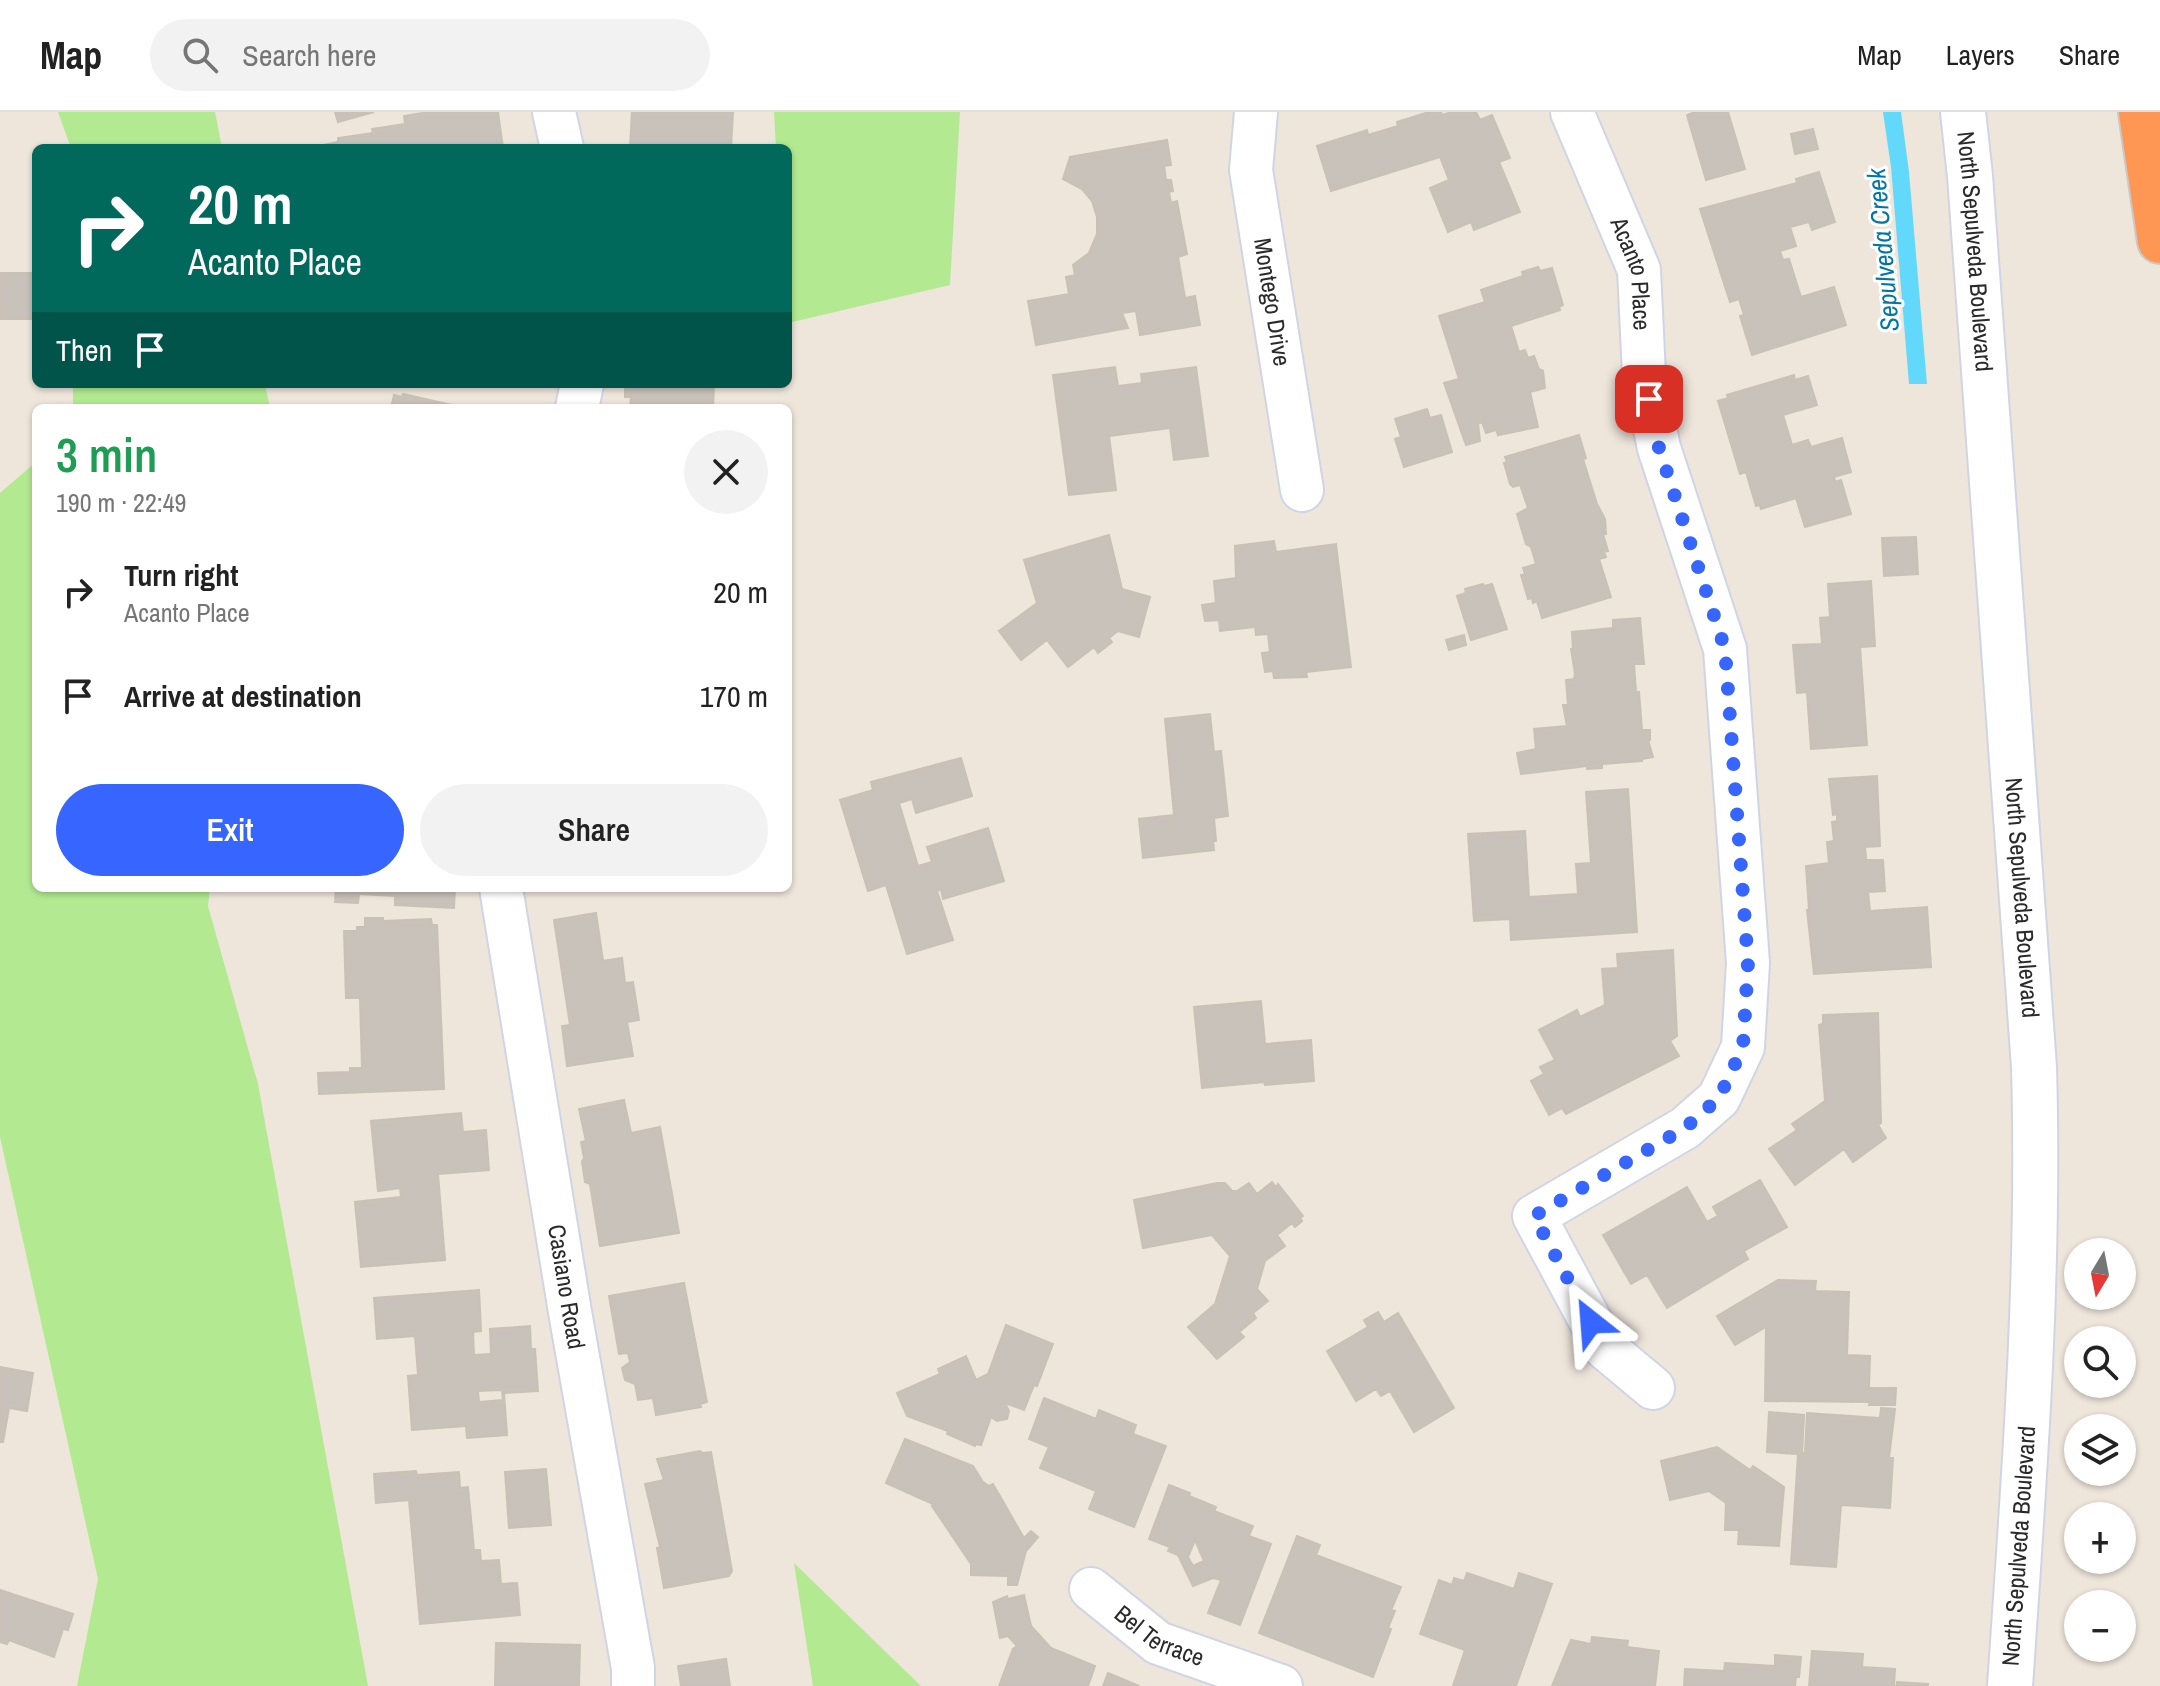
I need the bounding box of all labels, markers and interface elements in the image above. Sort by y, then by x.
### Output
search box [150,19,710,91]
text: Map [40,30,102,81]
icon: search [178,33,222,77]
text: Search here [242,35,376,75]
text: Map [1857,36,1902,74]
text: Layers [1946,36,2015,74]
text: Share [2059,36,2120,74]
street label: North Sepulveda Boulevard [1950,130,2001,373]
text: 20 m [188,166,293,241]
water label: Sepulveda Creek [1858,166,1907,333]
icon: right [56,176,160,280]
street label: Acanto Place [1603,211,1659,331]
street label: Montego Drive [1247,236,1299,368]
text: Acanto Place [188,238,362,286]
icon: arrive [128,328,172,372]
text: Then [56,330,112,370]
pin [1615,365,1683,433]
icon: arrive [1627,377,1671,421]
text: 3 min [56,422,157,487]
button: close [684,430,768,514]
text: 190 m · 22:49 [56,485,186,520]
text: Turn right [124,555,238,595]
icon: right [56,570,100,614]
text: 20 m [713,572,768,612]
text: Acanto Place [124,595,250,630]
icon: arrive [56,674,100,718]
text: Arrive at destination [124,676,362,716]
text: 170 m [700,676,768,716]
street label: North Sepulveda Boulevard [1998,776,2047,1019]
button: Exit [56,784,404,876]
button: Share [420,784,768,876]
street label: Casiano Road [541,1222,593,1351]
north arrow [2064,1238,2136,1310]
map controls [2064,1238,2136,1662]
position arrow [1549,1280,1633,1364]
button: search [2064,1326,2136,1398]
button: layers [2064,1414,2136,1486]
street label: North Sepulveda Boulevard [1994,1425,2042,1667]
button: + [2064,1502,2136,1574]
button: − [2064,1590,2136,1662]
street label: Bel Terrace [1108,1597,1209,1673]

